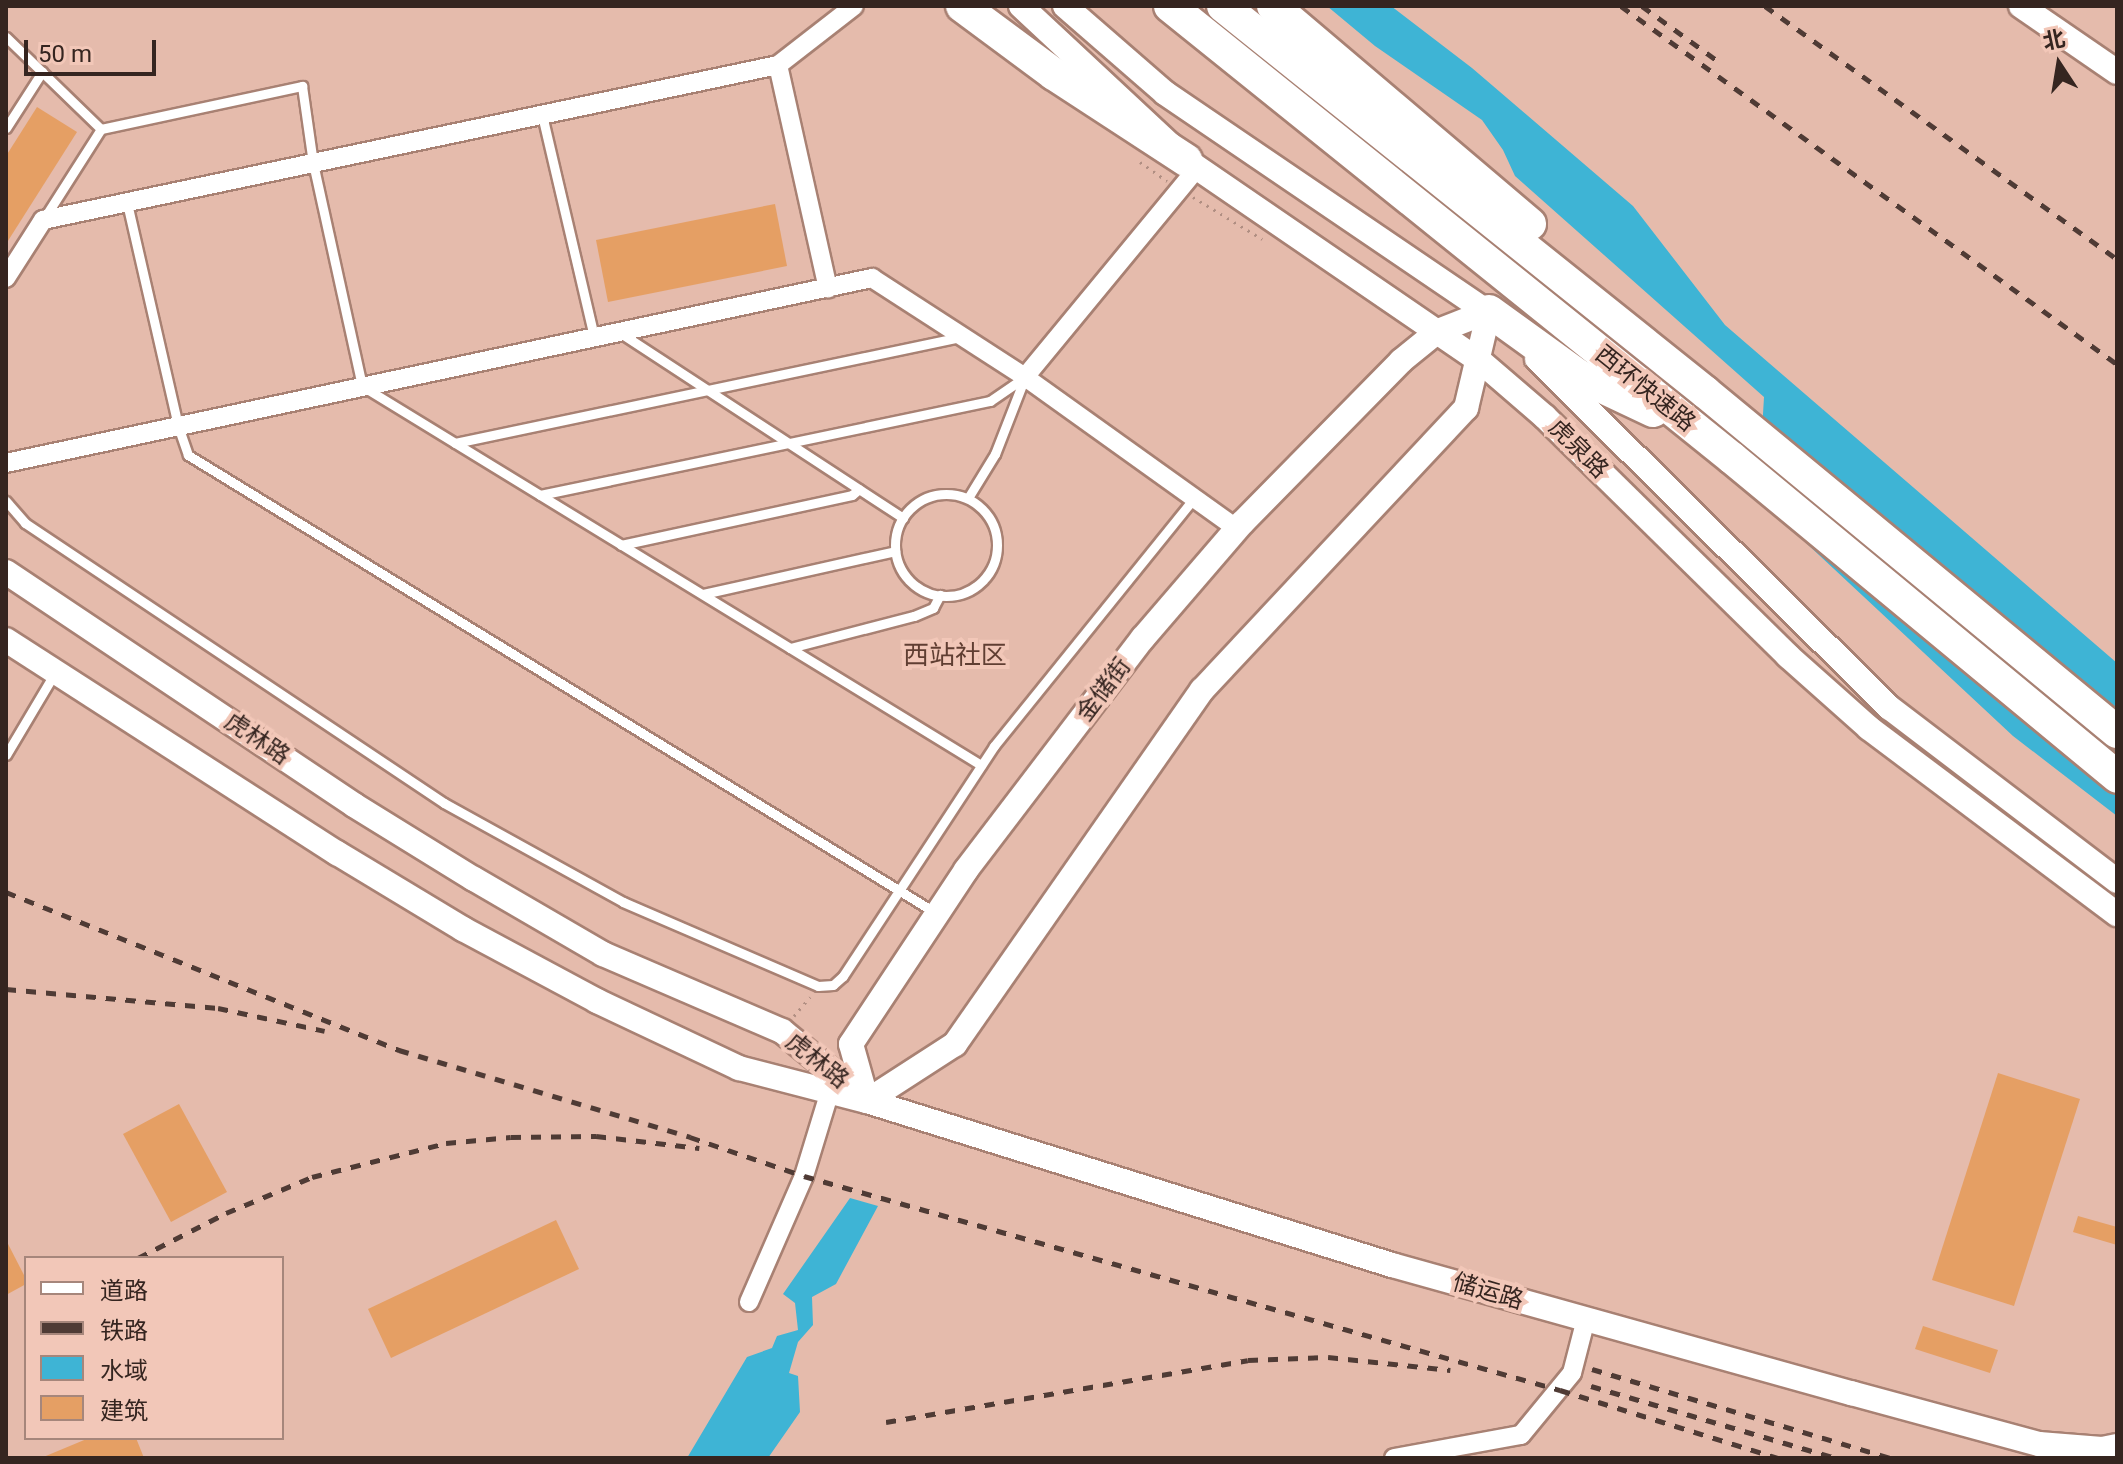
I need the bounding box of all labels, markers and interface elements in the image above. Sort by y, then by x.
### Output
scale bar [28,24,160,74]
north arrow [2019,24,2099,104]
text: 北 [2041,26,2067,55]
text: 50 m [38,40,92,68]
street label: 西环快速路 [1589,340,1701,438]
street label: 虎泉路 [1542,413,1614,485]
district label: 西站社区 [903,640,1007,672]
street label: 金储街 [1071,653,1137,727]
street label: 虎林路 [219,707,295,771]
street label: 虎林路 [780,1027,854,1095]
legend [24,1256,284,1440]
street label: 储运路 [1449,1268,1527,1316]
text: 道路 [100,1277,148,1305]
text: 铁路 [100,1317,148,1345]
text: 水域 [100,1357,148,1385]
text: 建筑 [100,1397,148,1425]

